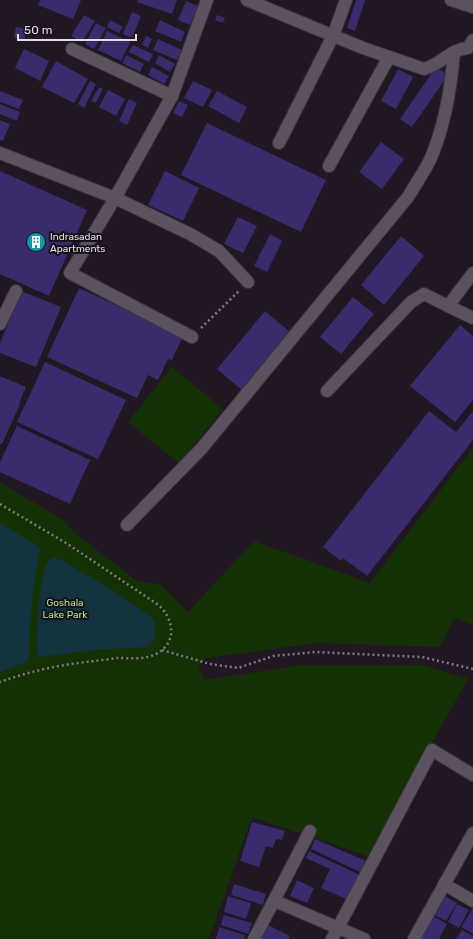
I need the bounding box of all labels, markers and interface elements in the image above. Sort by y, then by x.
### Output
scale bar [18,16,136,42]
text: 50 m [24,23,52,37]
building icon: Indrasadan Apartments [25,231,47,253]
place label: Indrasadan Apartments [50,231,105,255]
park label: Goshala Lake Park [43,597,88,621]

